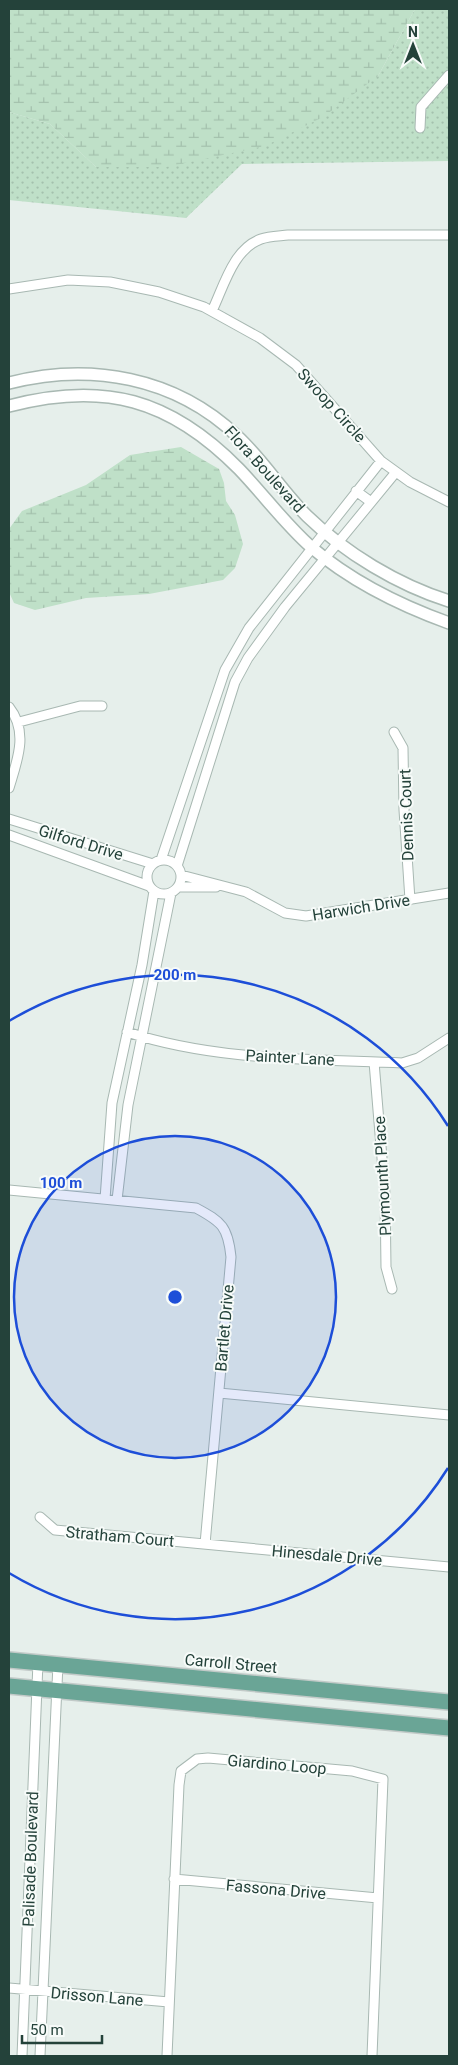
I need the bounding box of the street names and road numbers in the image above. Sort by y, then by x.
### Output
street label: Swoop Circle [293,364,370,446]
street label: Flora Boulevard [221,422,309,517]
street label: Dennis Court [395,769,418,861]
street label: Gilford Drive [36,821,126,864]
street label: Harwich Drive [311,890,411,925]
street label: Painter Lane [245,1046,335,1069]
street label: Plymounth Place [370,1116,395,1236]
street label: Bartlet Drive [211,1284,238,1372]
street label: Stratham Court [65,1522,175,1551]
street label: Hinesdale Drive [271,1541,383,1570]
street label: Carroll Street [184,1650,278,1677]
street label: Giardino Loop [227,1751,327,1778]
street label: Palisade Boulevard [19,1791,42,1927]
street label: Fassona Drive [225,1876,327,1903]
street label: Drisson Lane [50,1983,144,2010]

